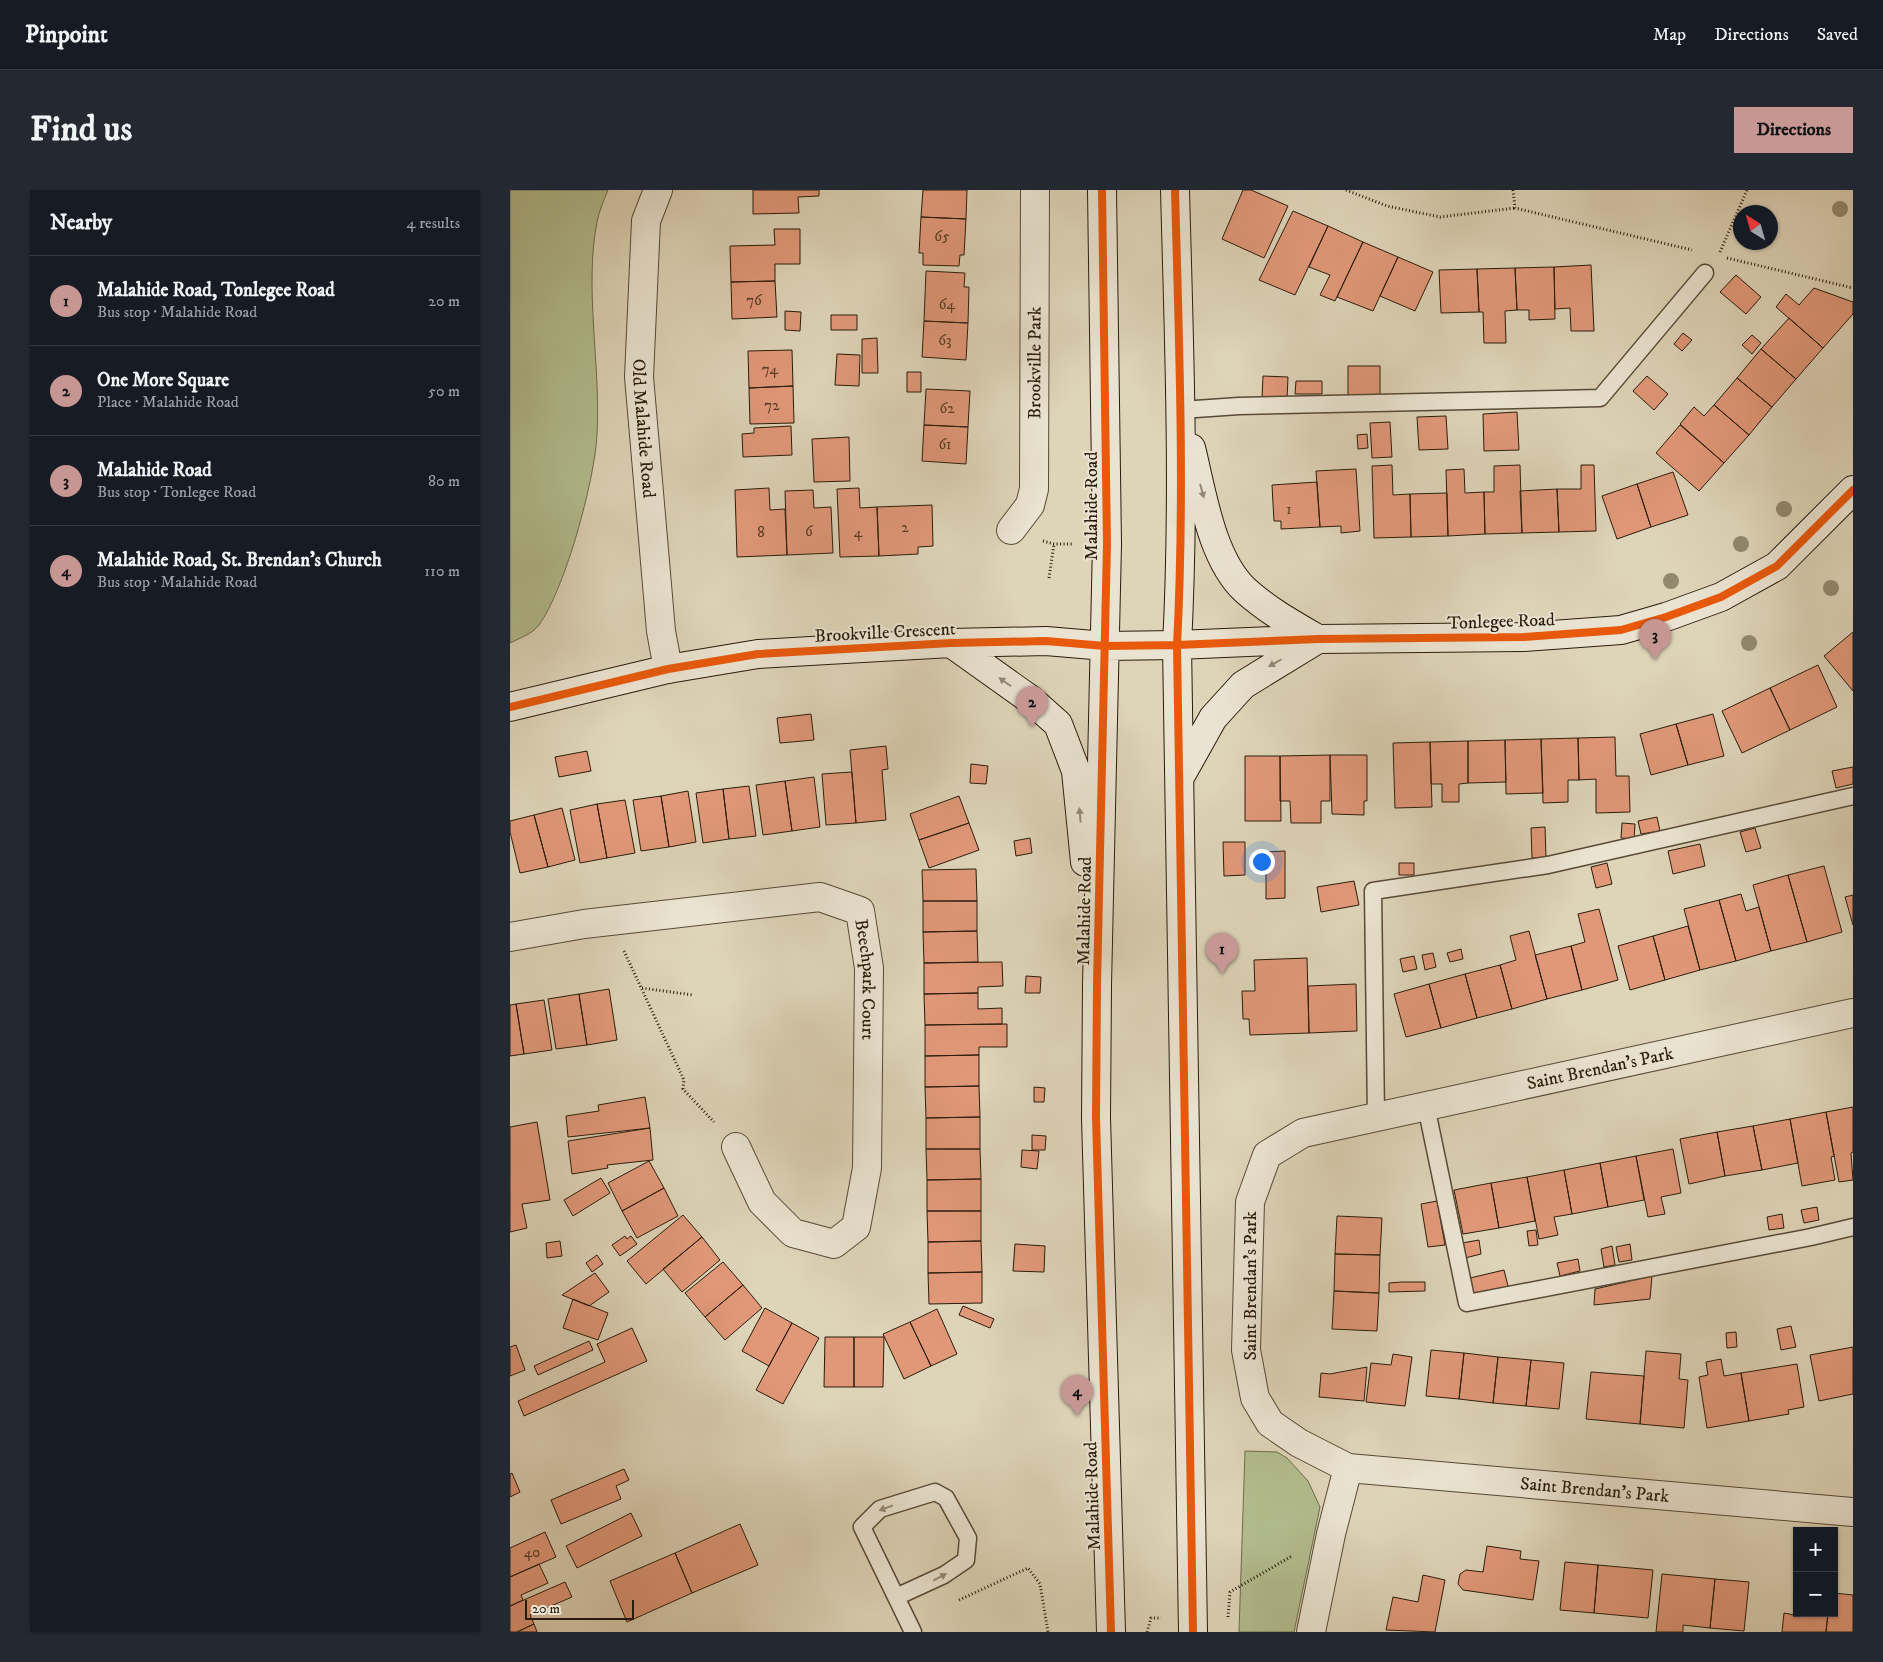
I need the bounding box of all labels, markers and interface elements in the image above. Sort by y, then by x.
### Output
text: Pinpoint [25,20,108,50]
text: Map [1653,24,1686,46]
text: Directions [1714,24,1789,46]
text: Saved [1817,24,1858,46]
button: Directions [1734,107,1853,153]
text: Find us [30,108,132,152]
north arrow [1733,205,1778,250]
text: Nearby [50,210,112,236]
text: 4 results [407,213,460,233]
house number: 65 [934,227,950,246]
text: Malahide Road, Tonlegee Road [97,279,335,302]
text: 1 [63,291,69,311]
text: 20 m [428,291,460,311]
house number: 76 [746,291,763,310]
house number: 64 [939,295,956,314]
text: Bus stop · Malahide Road [97,302,257,322]
street label: Brookville Park [1024,306,1047,419]
house number: 63 [938,331,952,350]
street label: Old Malahide Road [627,358,659,499]
house number: 74 [762,360,779,379]
text: One More Square [97,369,229,392]
text: 2 [62,381,70,401]
text: 50 m [428,381,460,401]
text: Place · Malahide Road [97,392,239,412]
house number: 72 [764,396,780,415]
house number: 62 [939,399,955,418]
house number: 61 [938,435,952,454]
street label: Malahide Road [1081,452,1103,560]
text: Malahide Road [97,459,212,482]
text: 3 [63,471,69,491]
text: 80 m [428,471,460,491]
text: Bus stop · Tonlegee Road [97,482,256,502]
one-way arrow [1198,484,1206,499]
house number: 1 [1286,500,1292,519]
house number: 2 [901,518,909,537]
house number: 6 [805,522,814,541]
house number: 8 [757,523,765,542]
house number: 4 [854,523,863,542]
text: Malahide Road, St. Brendan's Church [97,549,382,572]
text: 4 [61,561,71,581]
text: 110 m [424,561,460,581]
text: Bus stop · Malahide Road [97,572,257,592]
street label: Tonlegee Road [1447,609,1555,635]
street label: Brookville Crescent [814,618,956,648]
pin: 3 [1639,619,1671,660]
one-way arrow [1269,659,1282,668]
one-way arrow [998,677,1012,687]
pin: 2 [1016,686,1048,727]
one-way arrow [1076,807,1084,823]
your location [1249,849,1275,875]
street label: Malahide Road [1073,856,1097,966]
street label: Beechpark Court [849,918,879,1040]
pin: 1 [1206,933,1238,974]
street label: Saint Brendan's Park [1525,1043,1676,1095]
street label: Saint Brendan's Park [1240,1211,1262,1361]
pin: 4 [1061,1375,1093,1416]
street label: Malahide Road [1080,1441,1106,1551]
street label: Saint Brendan's Park [1519,1473,1670,1508]
one-way arrow [879,1505,894,1512]
map controls [1793,1527,1838,1617]
button: + [1793,1527,1838,1572]
house number: 40 [524,1543,540,1562]
one-way arrow [933,1572,947,1581]
button: − [1793,1572,1838,1617]
scale bar [525,1597,634,1620]
text: 20 m [532,1600,560,1618]

